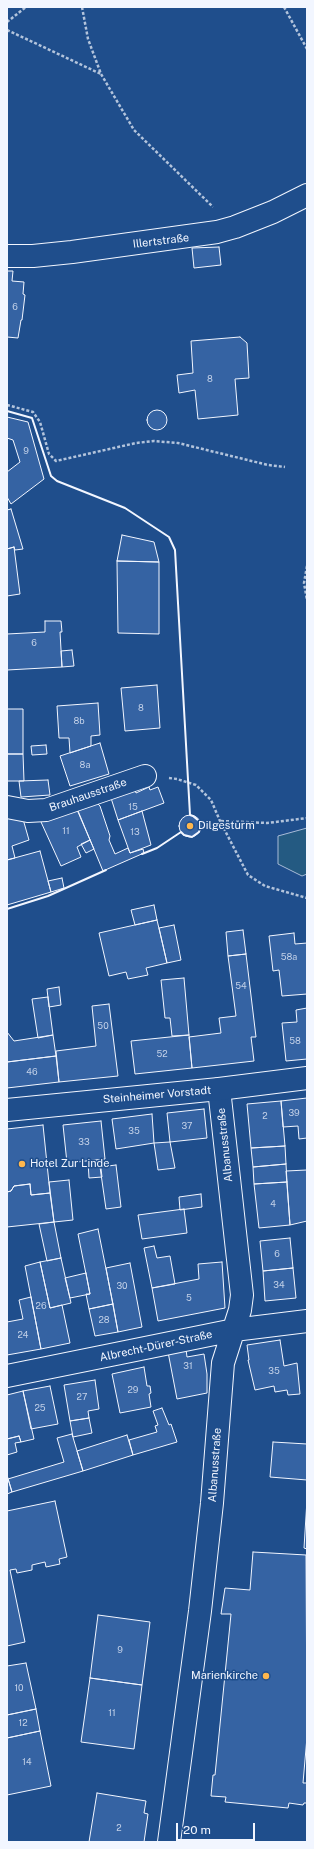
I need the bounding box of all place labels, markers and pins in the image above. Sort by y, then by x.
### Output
place label: Dilgesturm [198,819,255,833]
marker: Dilgesturm [185,821,195,831]
place label: Hotel Zur Linde [30,1157,109,1171]
marker: Hotel Zur Linde [17,1159,27,1169]
place label: Marienkirche [191,1669,258,1683]
marker: Marienkirche [261,1671,271,1681]

